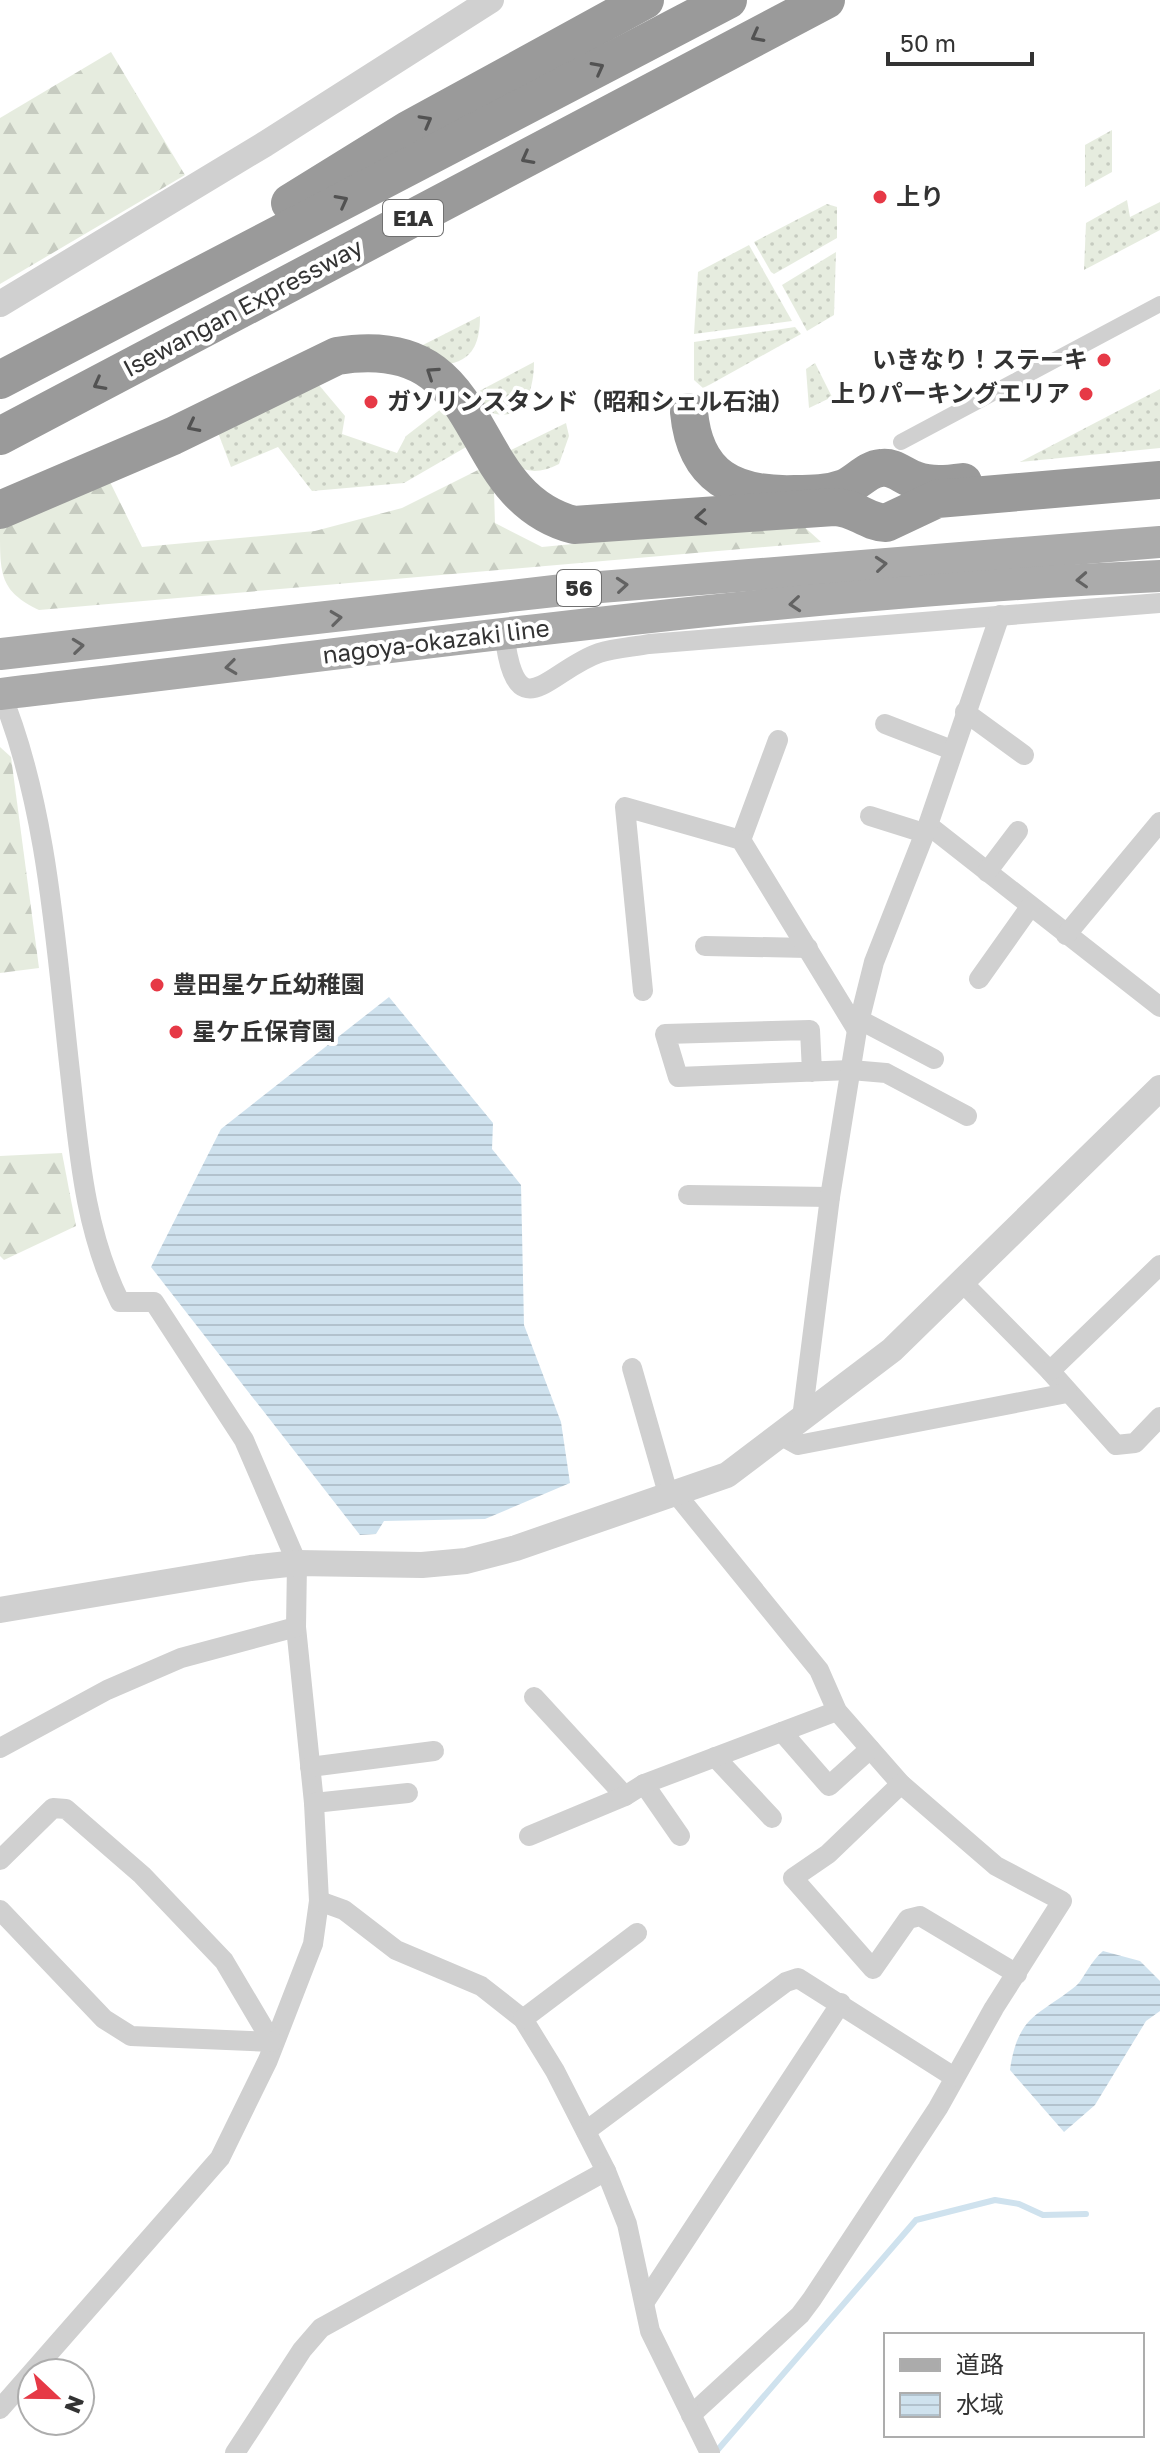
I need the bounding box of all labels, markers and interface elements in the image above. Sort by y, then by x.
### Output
scale bar [888,16,1032,66]
one-way arrow [751,27,766,42]
text: 50 m [900,28,956,57]
one-way arrow [589,63,604,78]
one-way arrow [418,115,432,130]
one-way arrow [521,148,536,163]
place label: 上り [896,181,944,210]
marker: 上り [871,188,889,206]
one-way arrow [334,196,349,211]
road number: E1A [383,200,443,236]
street label: Isewangan Expressway [118,231,367,382]
place label: いきなり！ステーキ [872,344,1088,373]
marker: いきなり！ステーキ [1095,351,1113,369]
one-way arrow [427,367,441,382]
one-way arrow [93,374,108,389]
place label: 上りパーキングエリア [831,378,1070,407]
marker: 上りパーキングエリア [1077,385,1095,403]
place label: ガソリンスタンド（昭和シェル石油） [387,386,795,415]
marker: ガソリンスタンド（昭和シェル石油） [362,393,380,411]
one-way arrow [186,416,201,432]
one-way arrow [695,508,708,525]
one-way arrow [875,556,888,573]
road number: 56 [557,570,601,606]
one-way arrow [1075,571,1088,588]
one-way arrow [616,577,629,594]
one-way arrow [788,596,801,613]
one-way arrow [330,609,343,626]
street label: nagoya-okazaki line [321,612,551,669]
one-way arrow [72,638,85,655]
one-way arrow [224,658,237,675]
place label: 豊田星ケ丘幼稚園 [173,969,365,998]
marker: 豊田星ケ丘幼稚園 [148,976,166,994]
place label: 星ケ丘保育園 [192,1016,336,1045]
marker: 星ケ丘保育園 [167,1023,185,1041]
legend [884,2333,1144,2437]
text: 道路 [956,2349,1004,2378]
north arrow [16,2357,96,2437]
text: 水域 [956,2389,1004,2418]
text: N [59,2392,91,2417]

